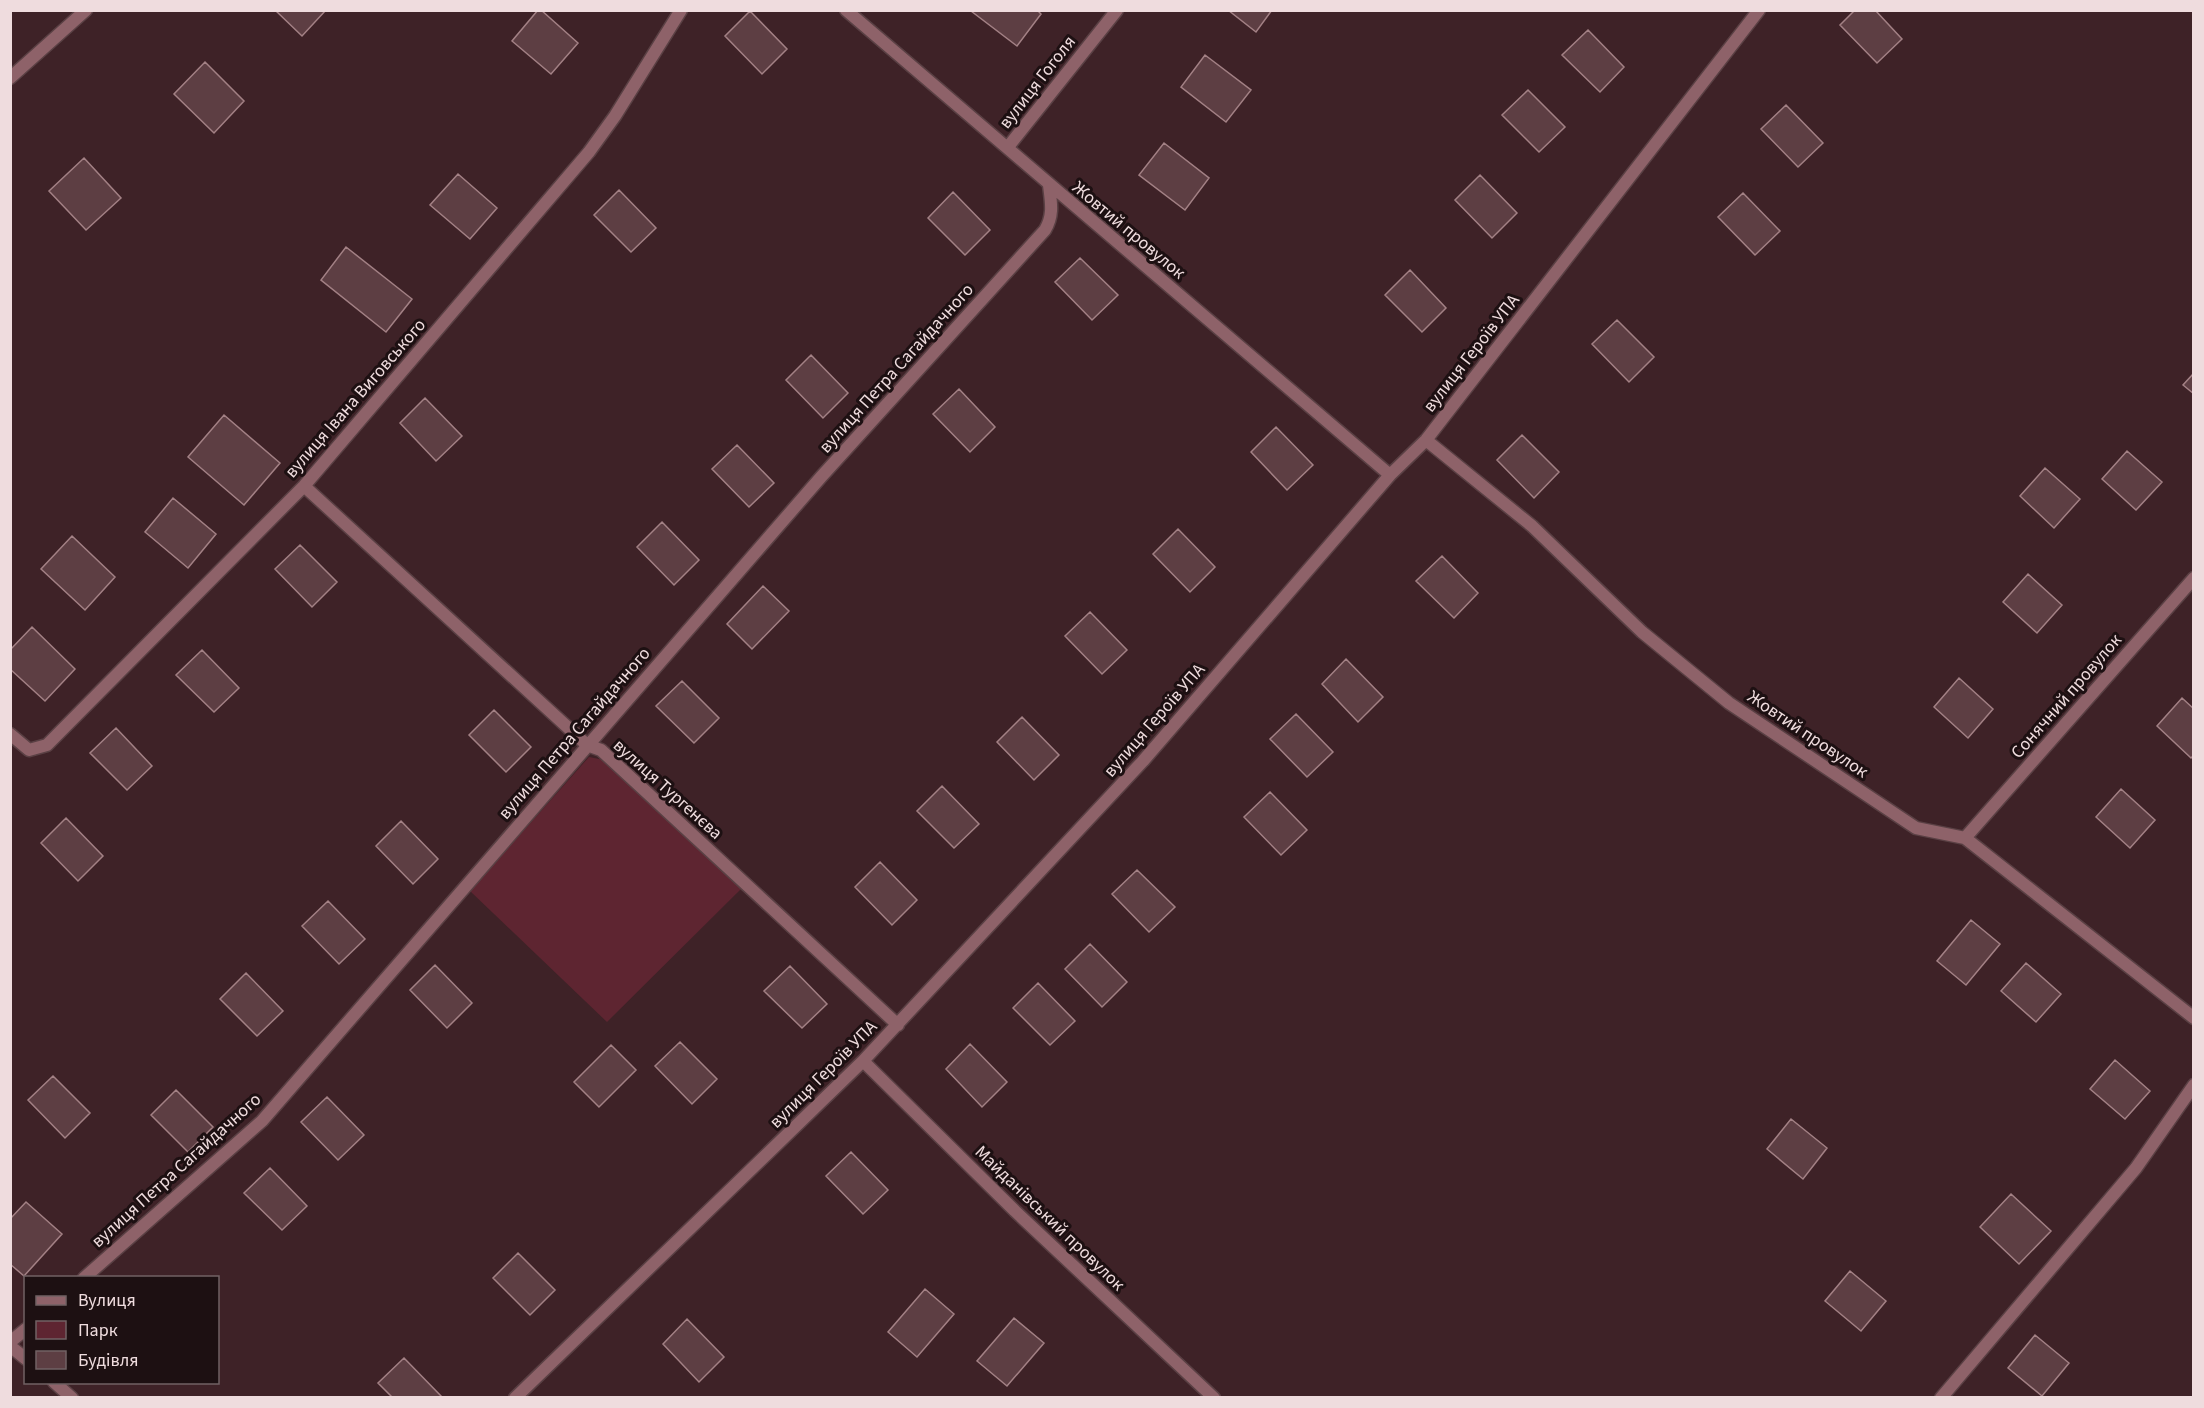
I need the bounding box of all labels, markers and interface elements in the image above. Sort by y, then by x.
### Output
street label: вулиця Гоголя [993,30,1082,134]
street label: Жовтий провулок [1067,176,1191,285]
street label: вулиця Петра Сагайдачного [813,278,979,459]
street label: вулиця Героїв УПА [1417,289,1526,418]
street label: вулиця Івана Виговського [279,313,432,483]
street label: Сонячний провулок [2005,628,2128,764]
street label: вулиця Петра Сагайдачного [493,642,656,825]
street label: вулиця Героїв УПА [1098,658,1211,783]
street label: Жовтий провулок [1742,685,1873,784]
street label: вулиця Тургенєва [607,733,728,845]
street label: вулиця Героїв УПА [764,1015,883,1134]
street label: вулиця Петра Сагайдачного [86,1087,267,1253]
street label: Майданівський провулок [969,1140,1130,1297]
legend [24,1276,219,1384]
text: Вулиця [78,1288,136,1313]
text: Парк [78,1318,118,1343]
text: Будівля [78,1348,138,1373]

